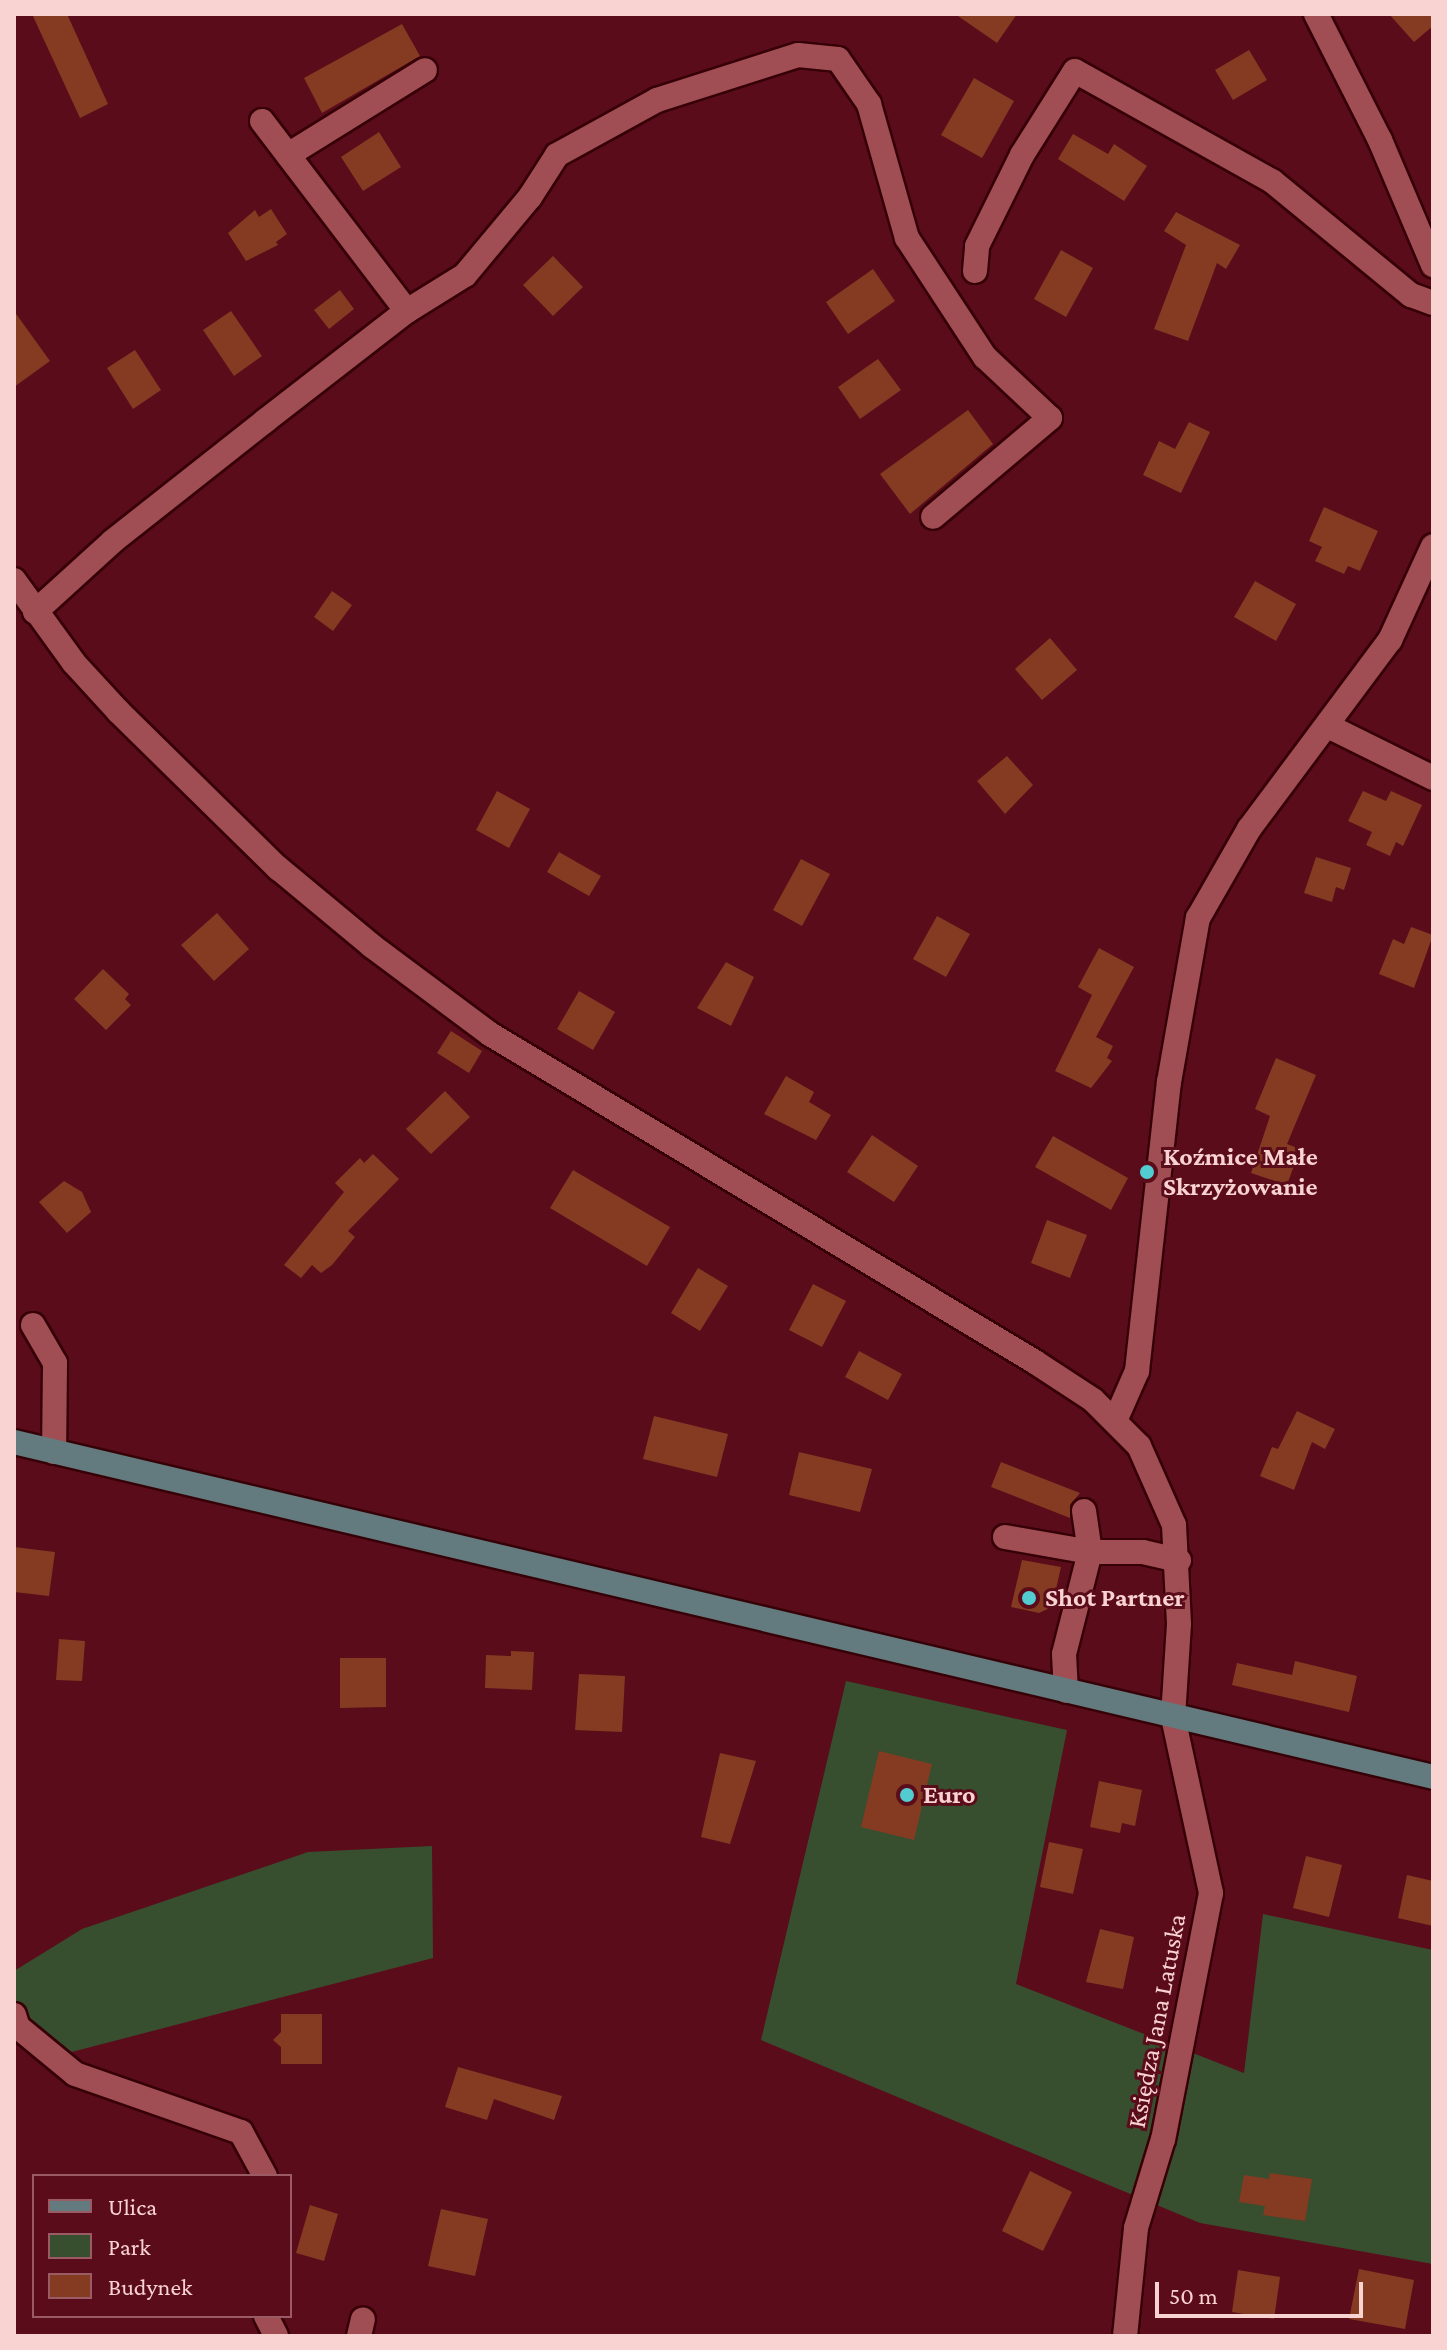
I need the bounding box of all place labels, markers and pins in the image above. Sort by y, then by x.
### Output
place label: Koźmice Małe Skrzyżowanie [1163,1141,1318,1202]
marker: Koźmice Małe Skrzyżowanie [1138,1163,1156,1181]
place label: Shot Partner [1045,1582,1185,1614]
marker: Shot Partner [1020,1589,1038,1607]
place label: Euro [923,1779,975,1811]
marker: Euro [898,1786,916,1804]

